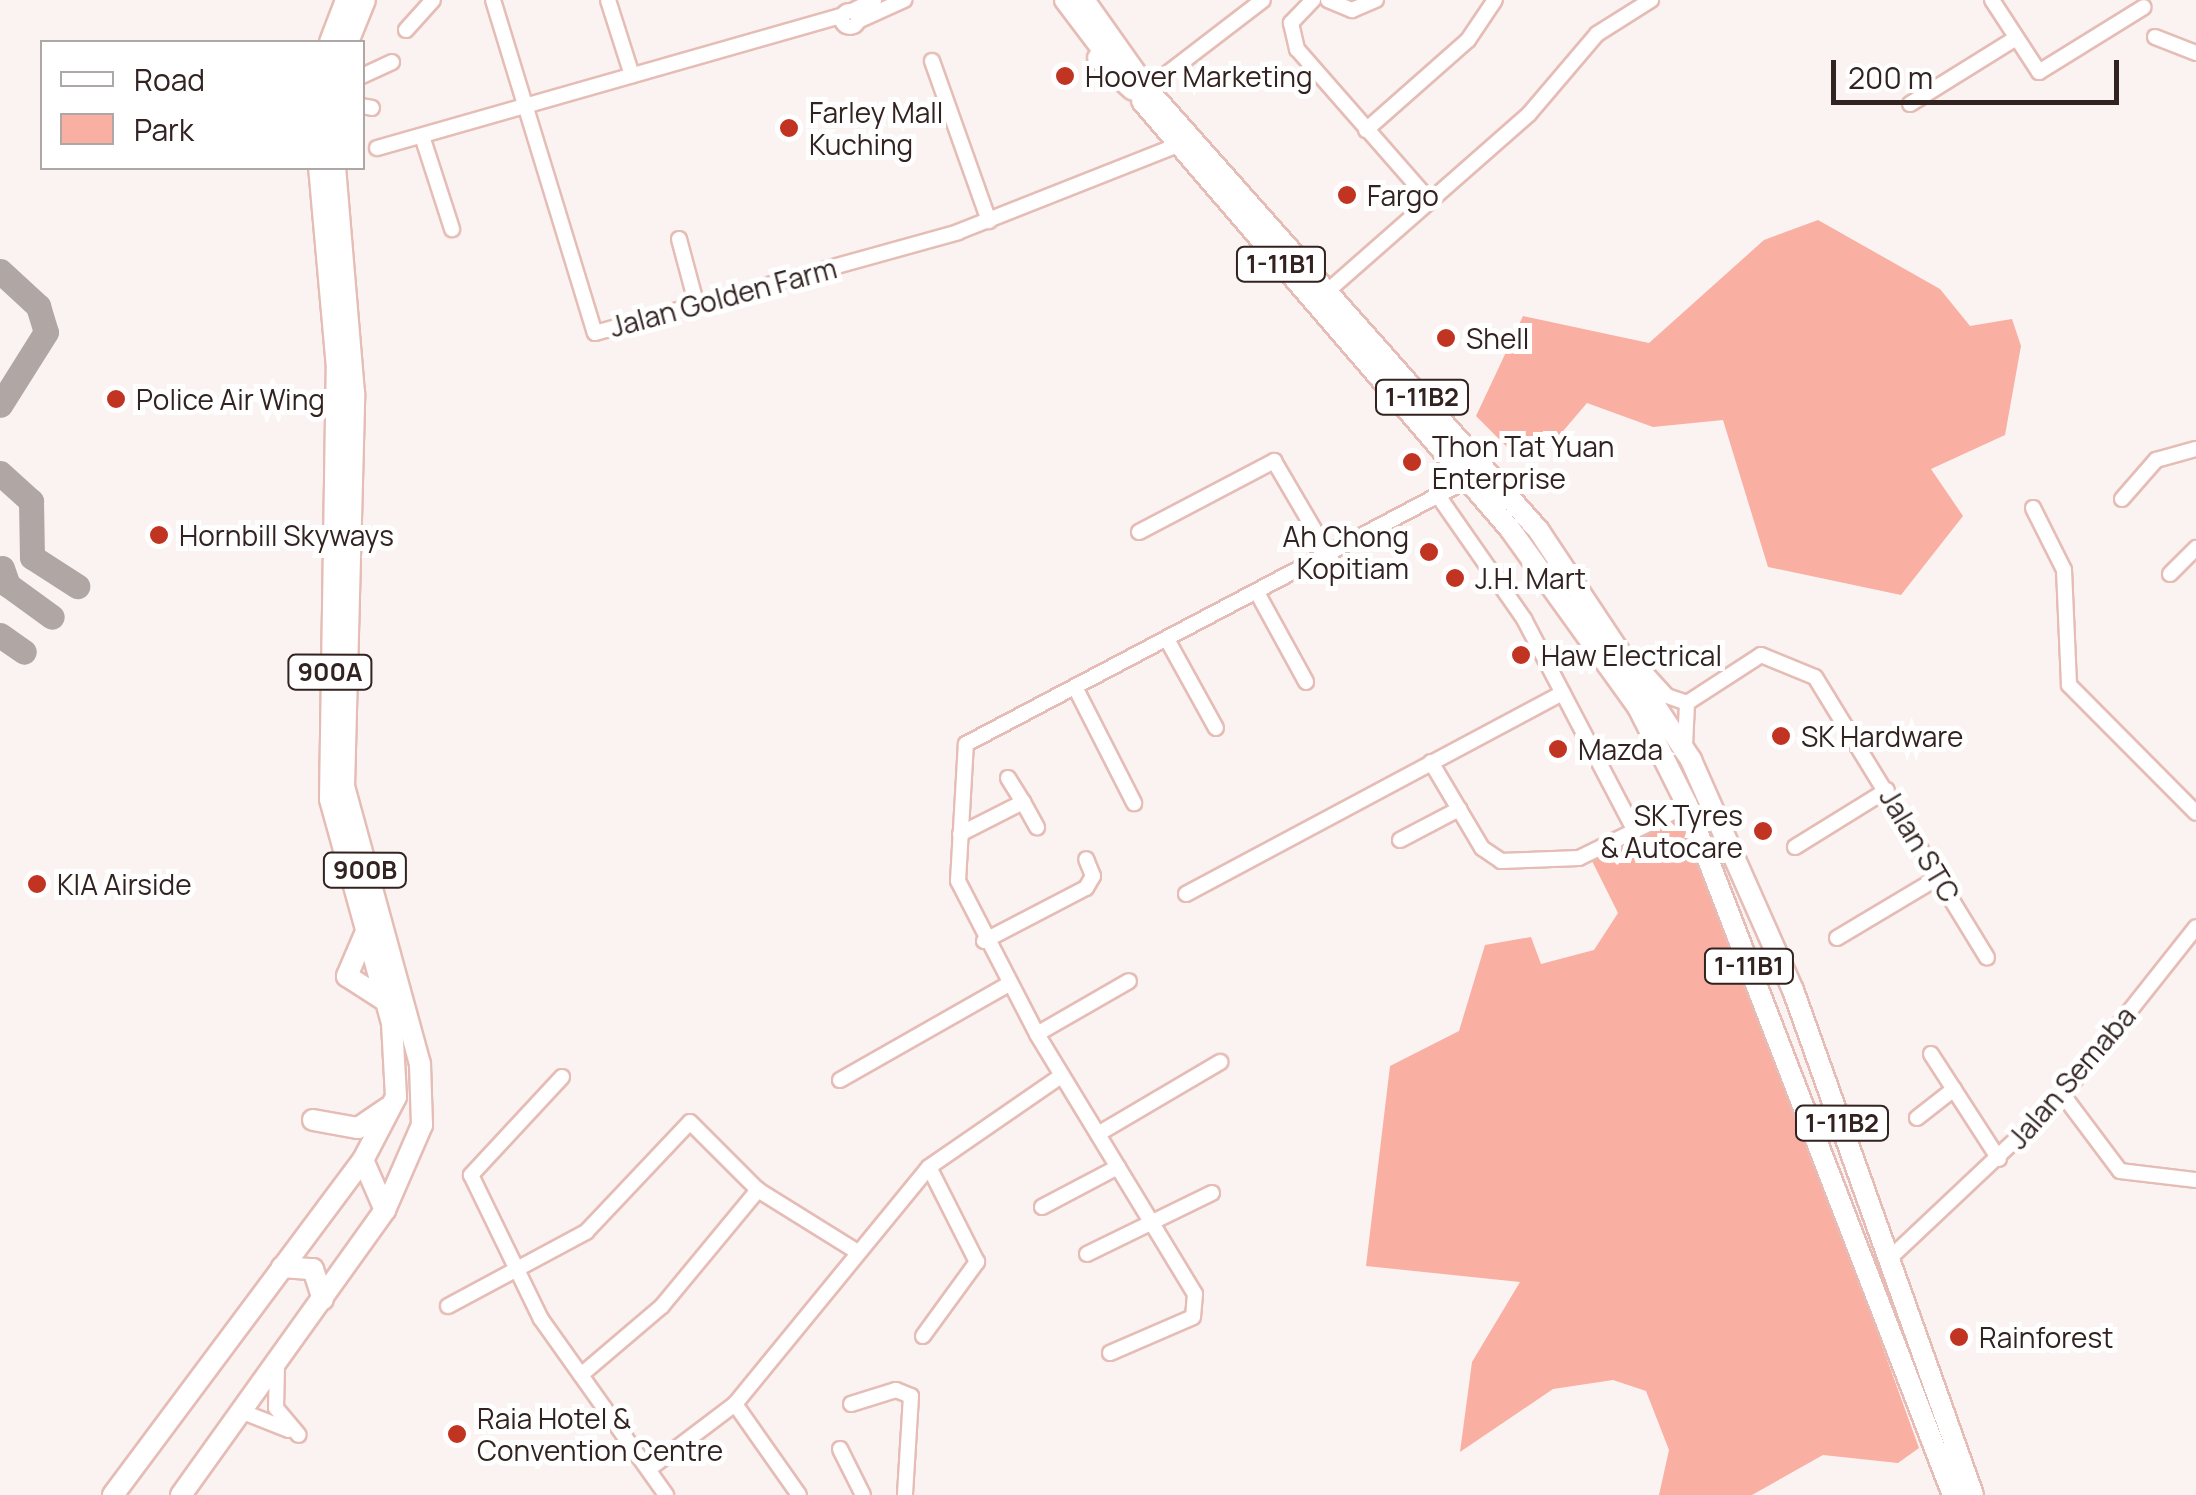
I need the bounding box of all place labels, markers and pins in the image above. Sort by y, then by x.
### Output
place label: Hoover Marketing [1085,59,1313,93]
marker: Hoover Marketing [1054,65,1076,87]
place label: Farley Mall Kuching [809,95,943,161]
marker: Farley Mall Kuching [778,117,800,139]
place label: Fargo [1367,178,1439,212]
marker: Fargo [1336,184,1358,206]
place label: Shell [1466,321,1529,355]
marker: Shell [1435,327,1457,349]
place label: Police Air Wing [136,382,325,416]
marker: Police Air Wing [105,388,127,410]
place label: Thon Tat Yuan Enterprise [1432,429,1615,495]
marker: Thon Tat Yuan Enterprise [1401,451,1423,473]
place label: Hornbill Skyways [179,518,394,552]
place label: Ah Chong Kopitiam [1283,519,1409,585]
marker: Hornbill Skyways [148,524,170,546]
marker: Ah Chong Kopitiam [1418,541,1440,563]
place label: J.H. Mart [1475,561,1586,595]
marker: J.H. Mart [1444,567,1466,589]
place label: Haw Electrical [1541,638,1722,672]
marker: Haw Electrical [1510,644,1532,666]
place label: SK Hardware [1801,719,1964,753]
marker: SK Hardware [1770,725,1792,747]
place label: Mazda [1578,732,1663,766]
marker: Mazda [1547,738,1569,760]
place label: SK Tyres & Autocare [1600,798,1743,864]
marker: SK Tyres & Autocare [1752,820,1774,842]
place label: KIA Airside [57,867,191,901]
marker: KIA Airside [26,873,48,895]
place label: Rainforest [1979,1320,2113,1354]
marker: Rainforest [1948,1326,1970,1348]
place label: Raia Hotel & Convention Centre [477,1401,723,1467]
marker: Raia Hotel & Convention Centre [446,1423,468,1445]

